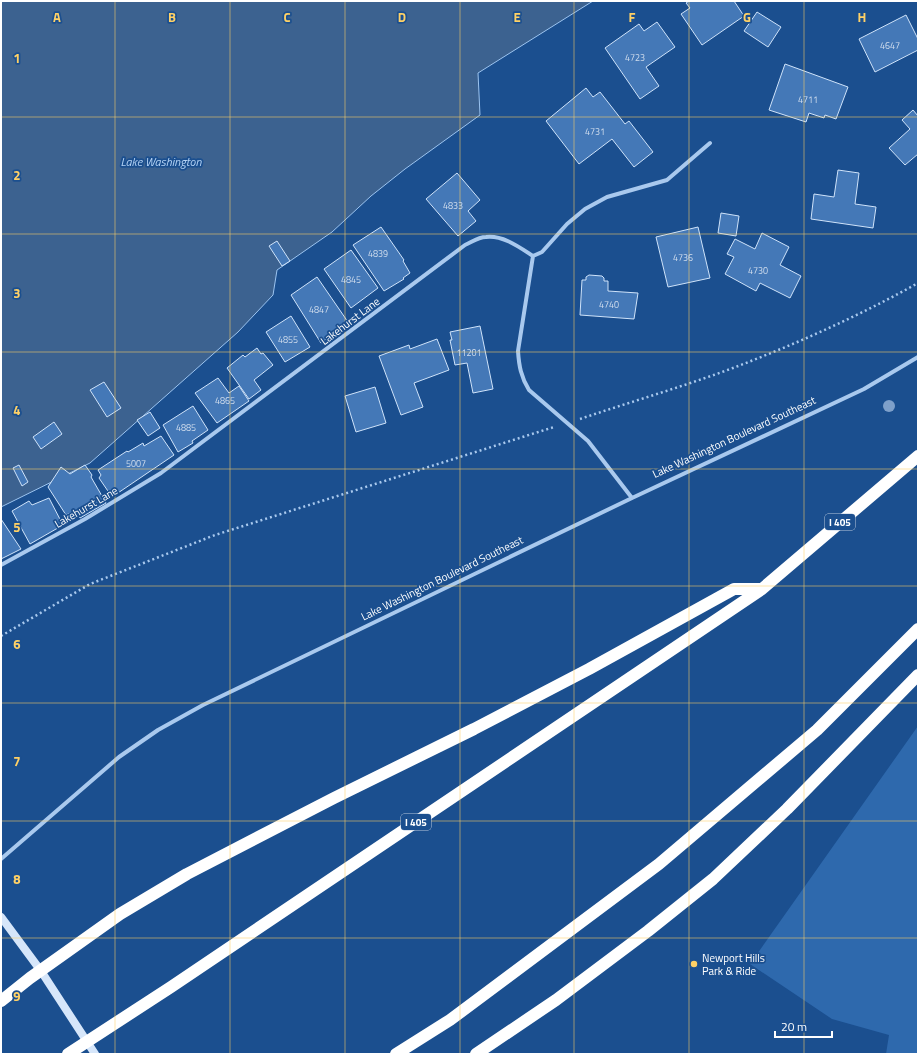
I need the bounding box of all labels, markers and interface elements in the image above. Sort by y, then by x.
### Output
text: A [53,7,61,27]
text: B [168,7,176,27]
text: C [283,7,291,27]
text: D [398,7,406,27]
text: E [513,7,521,27]
text: F [629,7,636,27]
text: G [743,7,751,27]
text: H [858,7,866,27]
house number: 4647 [880,39,900,52]
text: 1 [13,48,21,68]
house number: 4723 [625,51,645,64]
house number: 4711 [798,93,818,106]
house number: 4731 [585,125,605,138]
water label: Lake Washington [120,152,203,171]
text: 2 [13,165,21,185]
house number: 4833 [443,199,463,212]
house number: 4839 [368,247,388,260]
house number: 4736 [673,251,693,264]
house number: 4730 [748,264,768,277]
house number: 4845 [341,273,361,286]
text: 3 [13,283,21,303]
street label: Lakehurst Lane [317,293,383,349]
house number: 4740 [599,298,619,311]
house number: 4847 [309,303,329,316]
house number: 4855 [278,333,298,346]
house number: 11201 [456,346,482,359]
street label: Lake Washington Boulevard Southeast [650,392,818,482]
house number: 4865 [215,394,235,407]
text: 4 [13,400,21,420]
house number: 4885 [176,421,196,434]
house number: 5007 [126,457,146,470]
street label: Lakehurst Lane [51,482,121,532]
road number: I 405 [825,514,855,530]
text: 5 [13,517,21,537]
street label: Lake Washington Boulevard Southeast [358,532,526,624]
text: 6 [13,634,21,654]
text: 7 [13,751,21,771]
road number: I 405 [401,814,431,830]
text: 8 [13,869,21,889]
place label: Newport Hills Park & Ride [702,950,765,979]
marker: Newport Hills Park & Ride [689,959,699,969]
text: 9 [13,986,21,1006]
scale bar [775,1013,832,1039]
text: 20 m [781,1017,807,1036]

